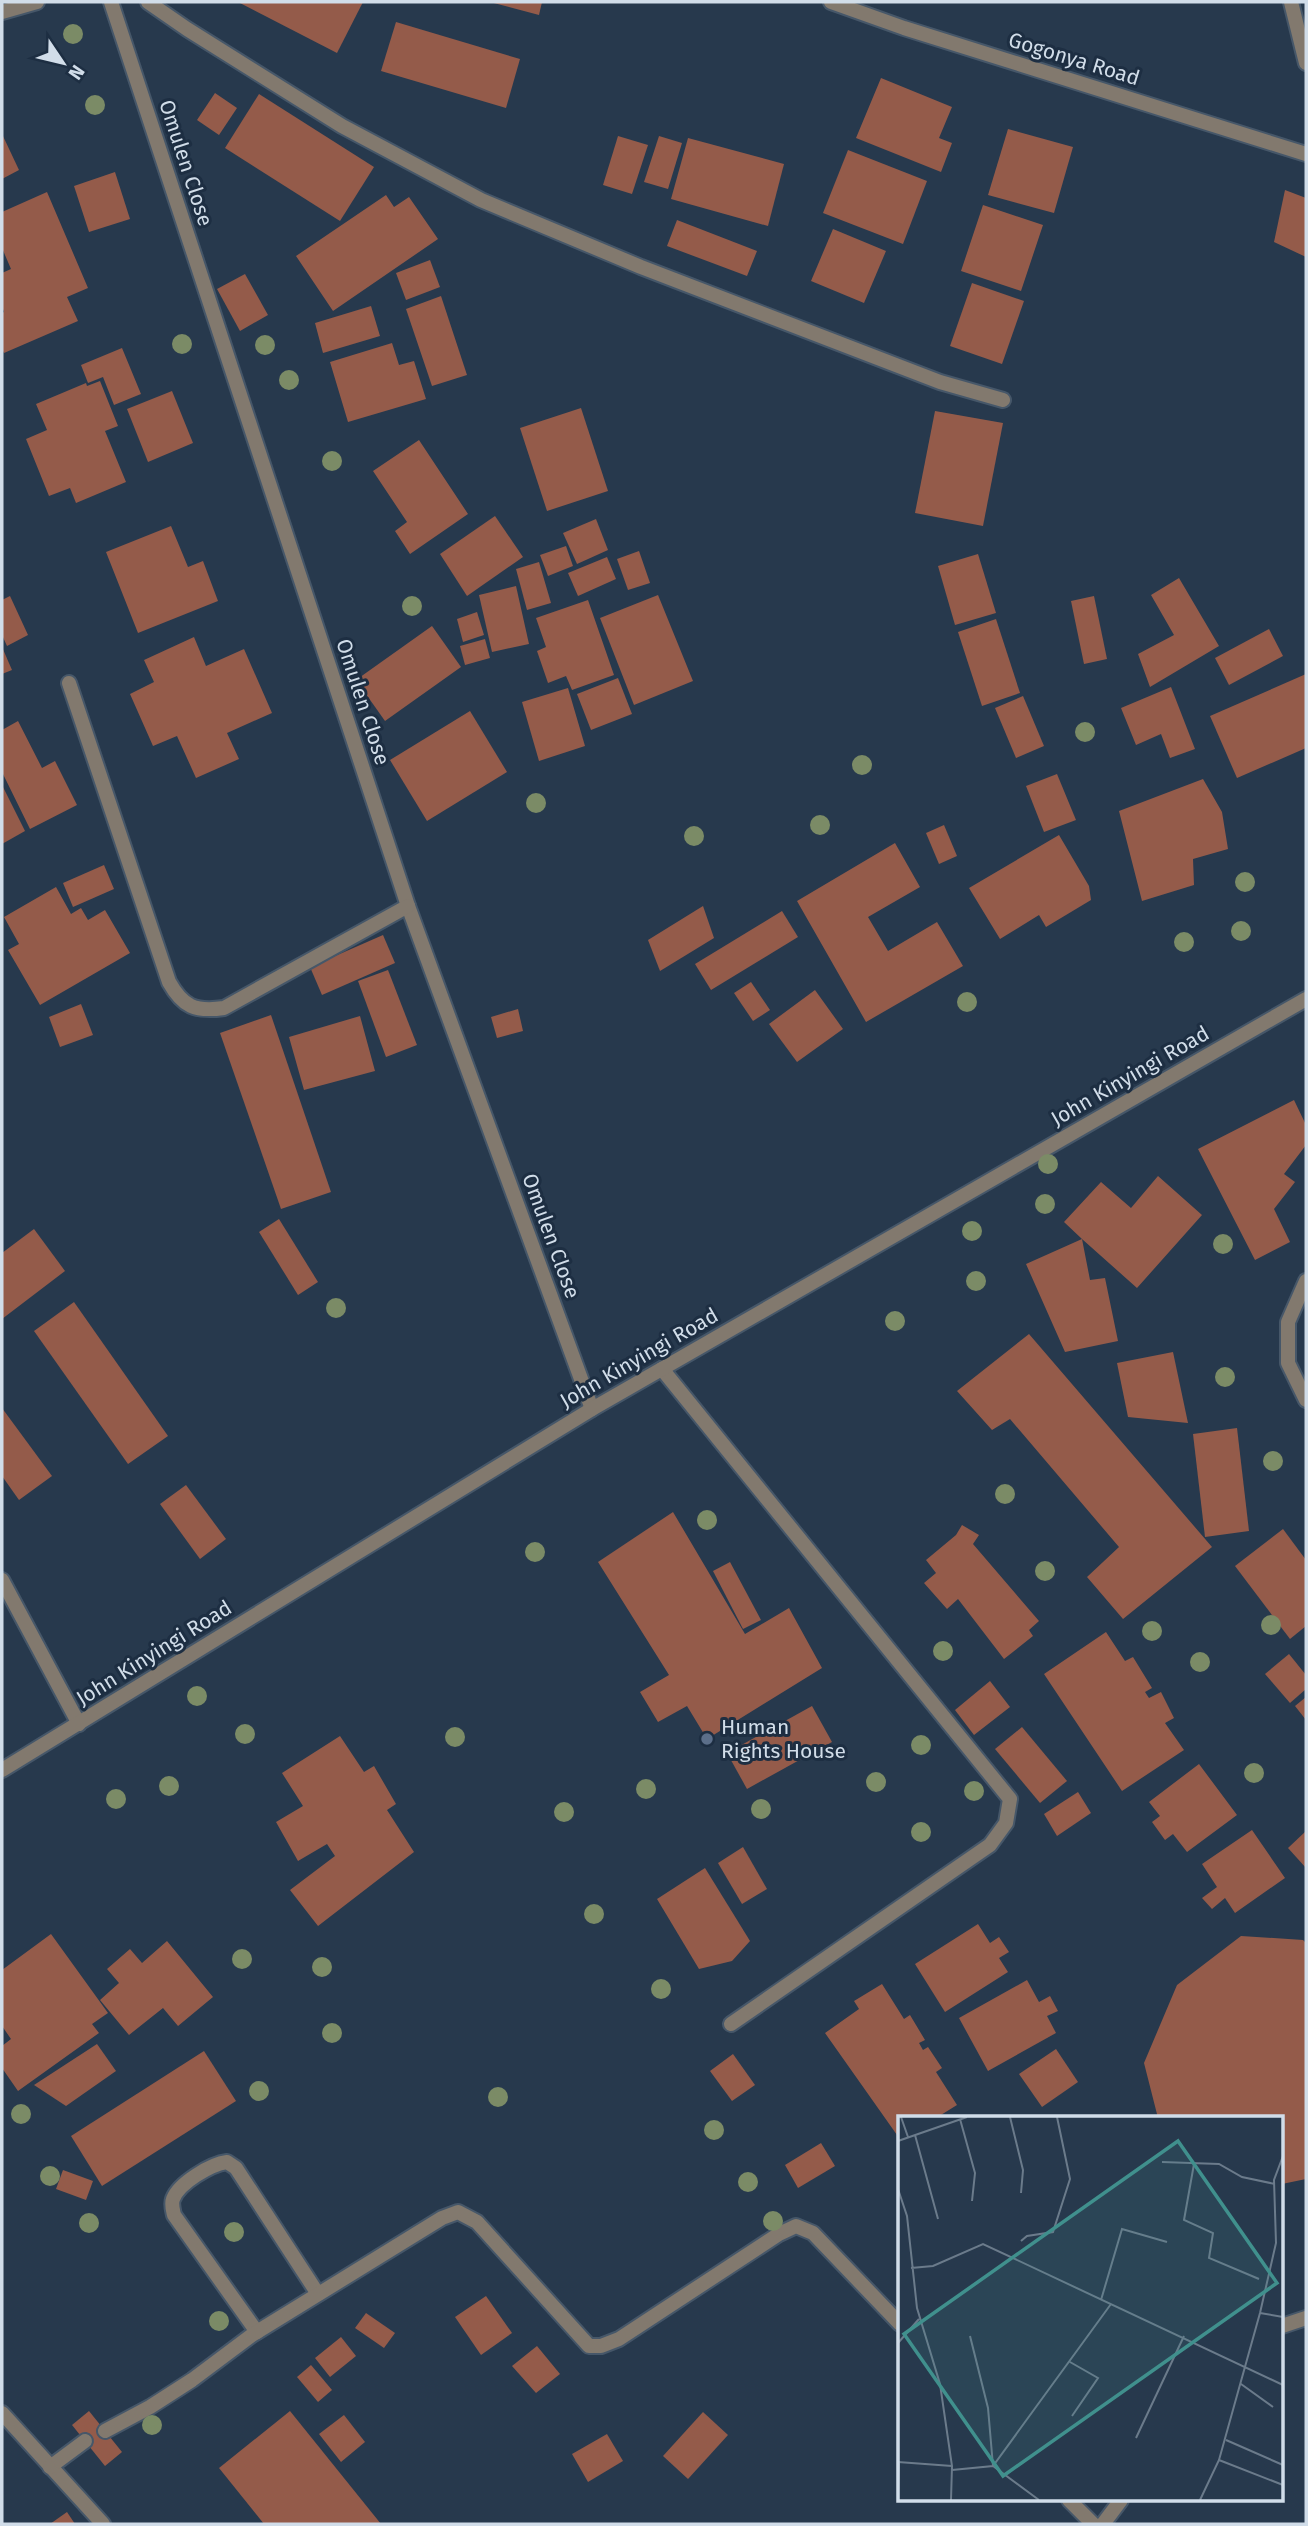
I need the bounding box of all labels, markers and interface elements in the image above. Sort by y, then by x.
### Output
street label: Gogonya Road [1005,27,1143,91]
north arrow [28,28,98,98]
text: N [63,61,90,84]
street label: Omulen Close [153,97,219,229]
street label: Omulen Close [330,636,396,768]
street label: John Kinyingi Road [1046,1020,1214,1132]
street label: Omulen Close [516,1170,586,1302]
street label: John Kinyingi Road [555,1302,723,1414]
street label: John Kinyingi Road [71,1595,237,1711]
place label: Human Rights House [721,1714,846,1764]
marker: Human Rights House [699,1731,715,1747]
inset map [898,2116,1284,2502]

